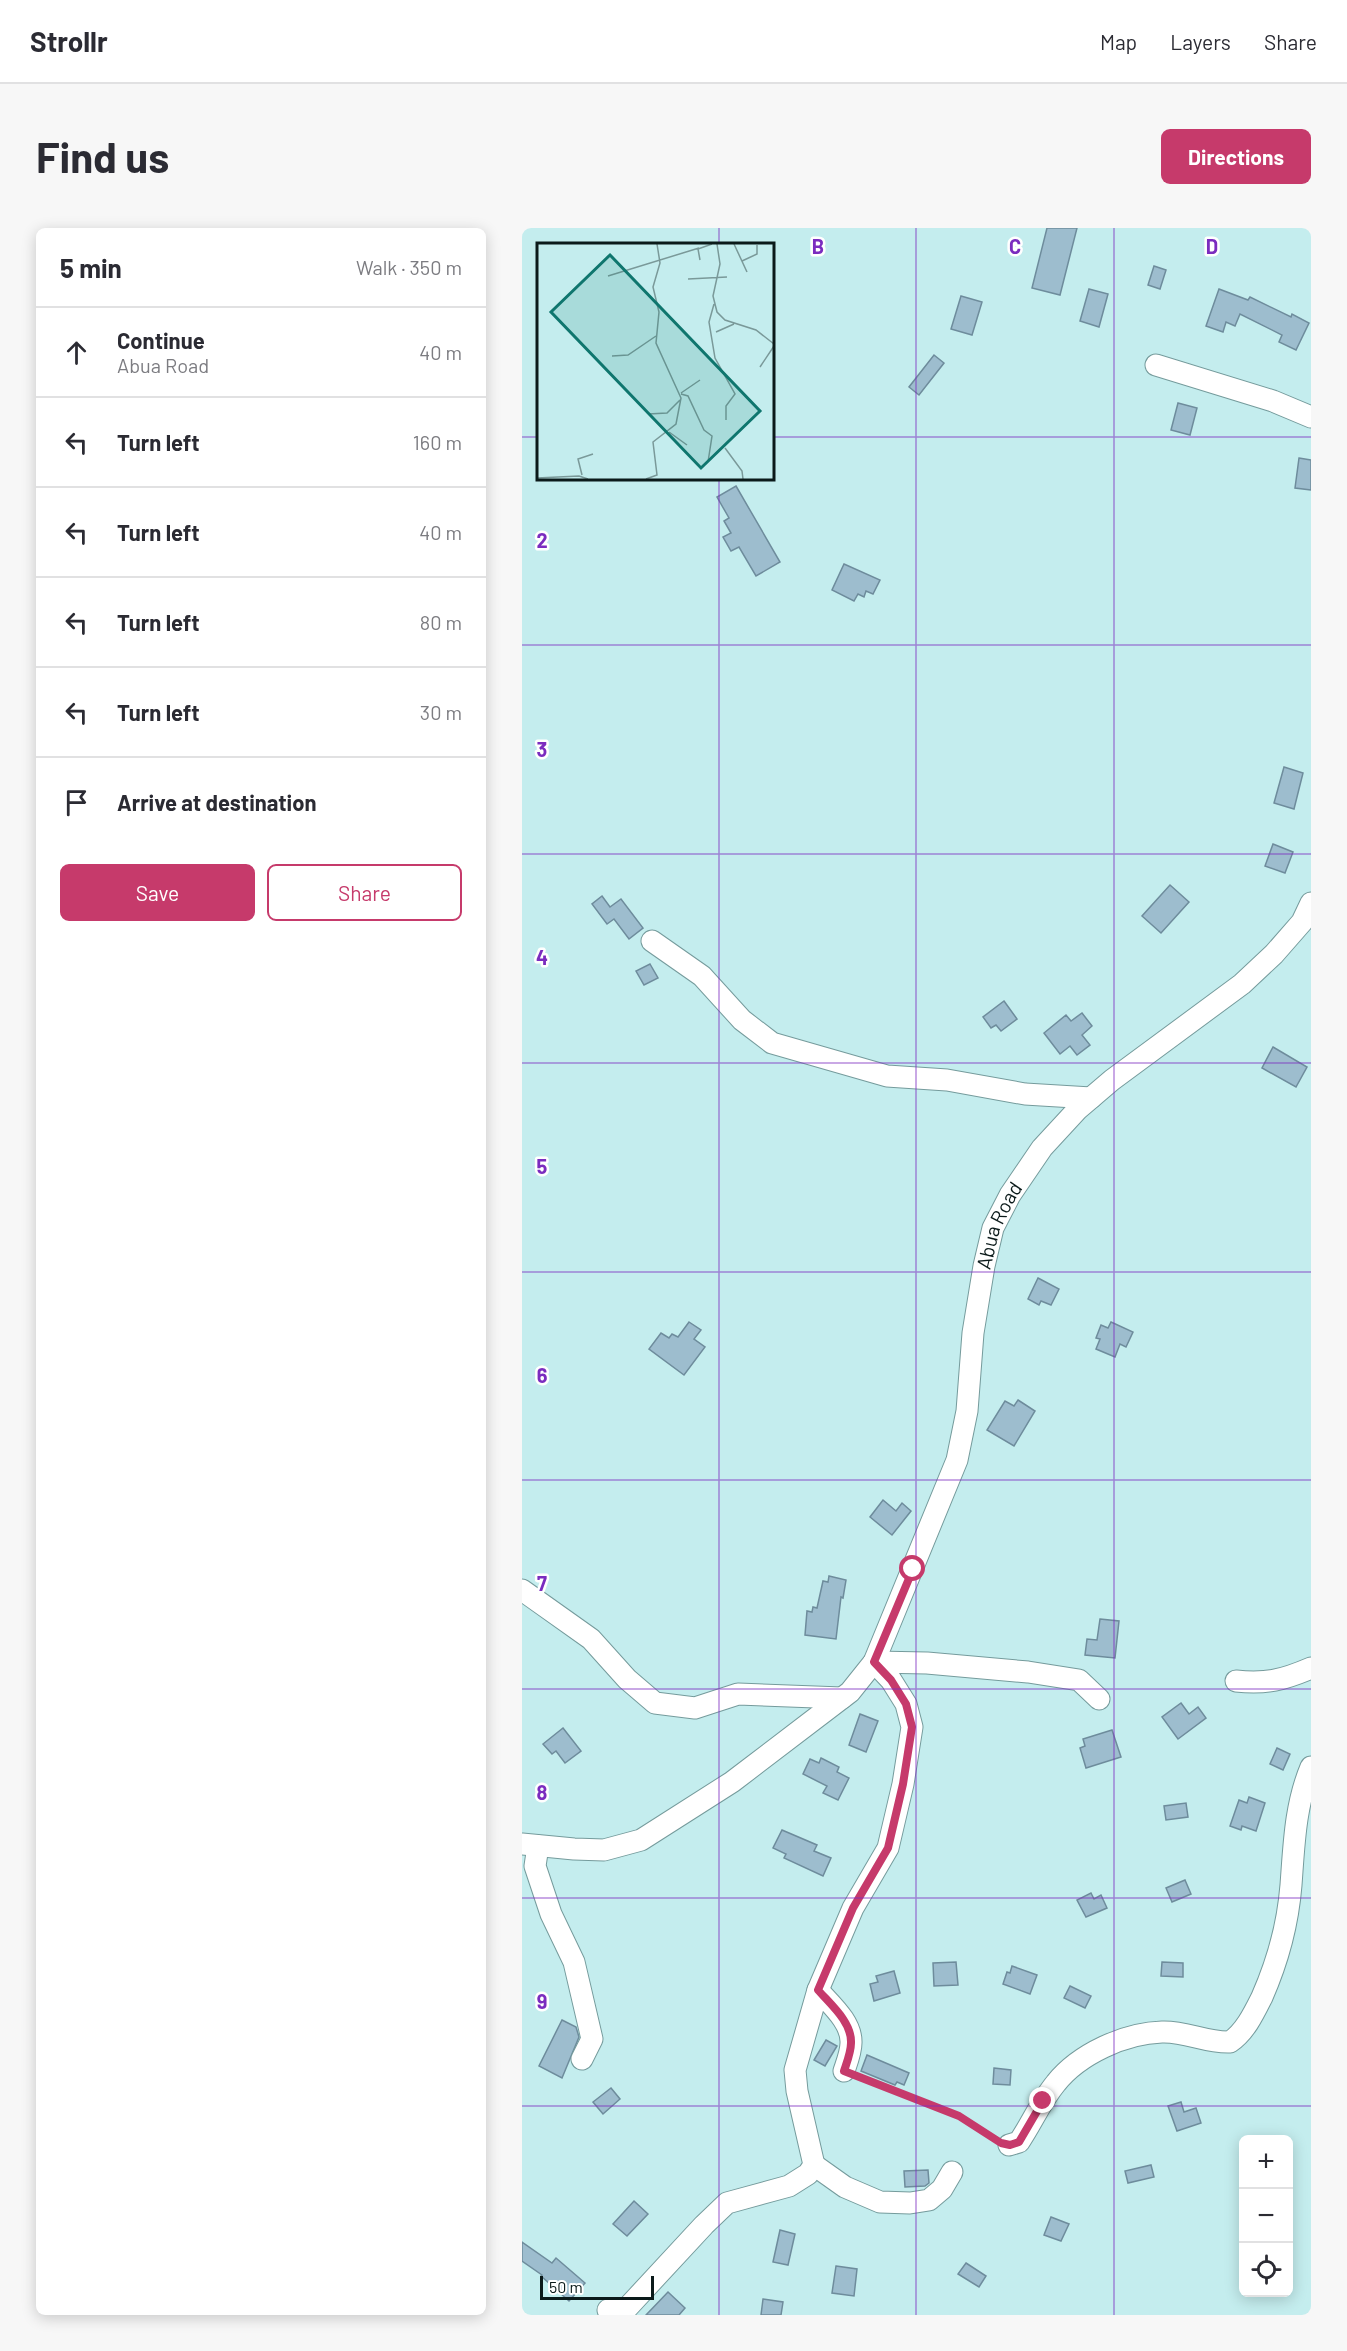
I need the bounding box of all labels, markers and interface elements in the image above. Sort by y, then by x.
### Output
text: Strollr [30,24,108,58]
text: Map [1100,29,1137,54]
text: Layers [1170,29,1231,54]
text: Share [1264,29,1317,54]
button: Directions [1161,129,1311,184]
text: Find us [36,131,169,181]
text: B [812,234,824,258]
text: C [1009,234,1021,258]
text: D [1206,234,1218,258]
inset map [537,243,774,480]
text: 5 min [60,252,122,283]
text: Walk · 350 m [356,255,462,279]
text: Continue [117,327,205,353]
icon: ahead [60,336,93,369]
text: 40 m [419,340,462,364]
text: Abua Road [117,353,209,377]
icon: left [60,426,93,459]
text: Turn left [117,429,200,455]
text: 160 m [413,430,462,454]
icon: left [60,516,93,549]
text: Turn left [117,519,200,545]
text: 40 m [419,520,462,544]
text: 2 [536,528,548,552]
icon: left [60,606,93,639]
text: Turn left [117,609,200,635]
text: 80 m [420,610,462,634]
icon: left [60,696,93,729]
text: Turn left [117,699,200,725]
text: 30 m [420,700,462,724]
text: 3 [537,737,547,761]
icon: arrive [60,786,93,819]
text: Arrive at destination [117,789,316,815]
button: Save [60,864,255,921]
button: Share [267,864,462,921]
text: 4 [536,945,548,969]
text: 5 [537,1154,548,1178]
street label: Abua Road [971,1177,1026,1271]
text: 6 [537,1363,548,1387]
route start [899,1555,925,1581]
text: 7 [537,1571,547,1595]
text: 8 [537,1780,548,1804]
text: 9 [537,1989,547,2013]
route end [1029,2087,1055,2113]
map controls [1239,2135,1293,2297]
button: + [1239,2135,1293,2189]
button: − [1239,2189,1293,2243]
button: locate [1239,2243,1293,2297]
scale bar [540,2273,654,2300]
text: 50 m [549,2277,583,2296]

